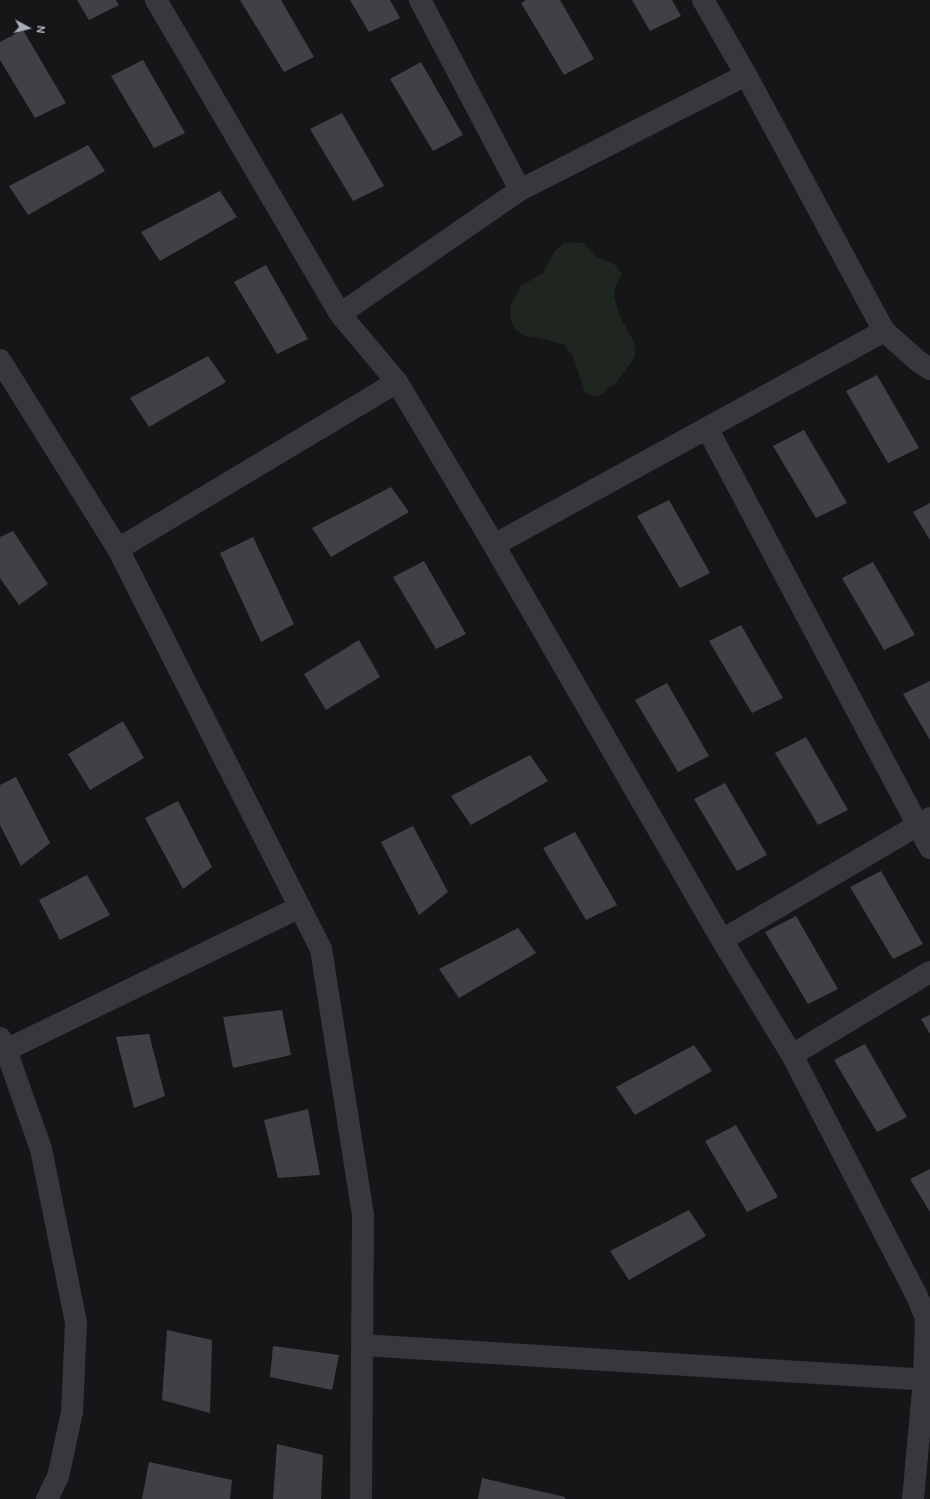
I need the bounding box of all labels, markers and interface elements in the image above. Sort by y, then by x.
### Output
north arrow [8,8,48,48]
text: N [33,25,47,34]

